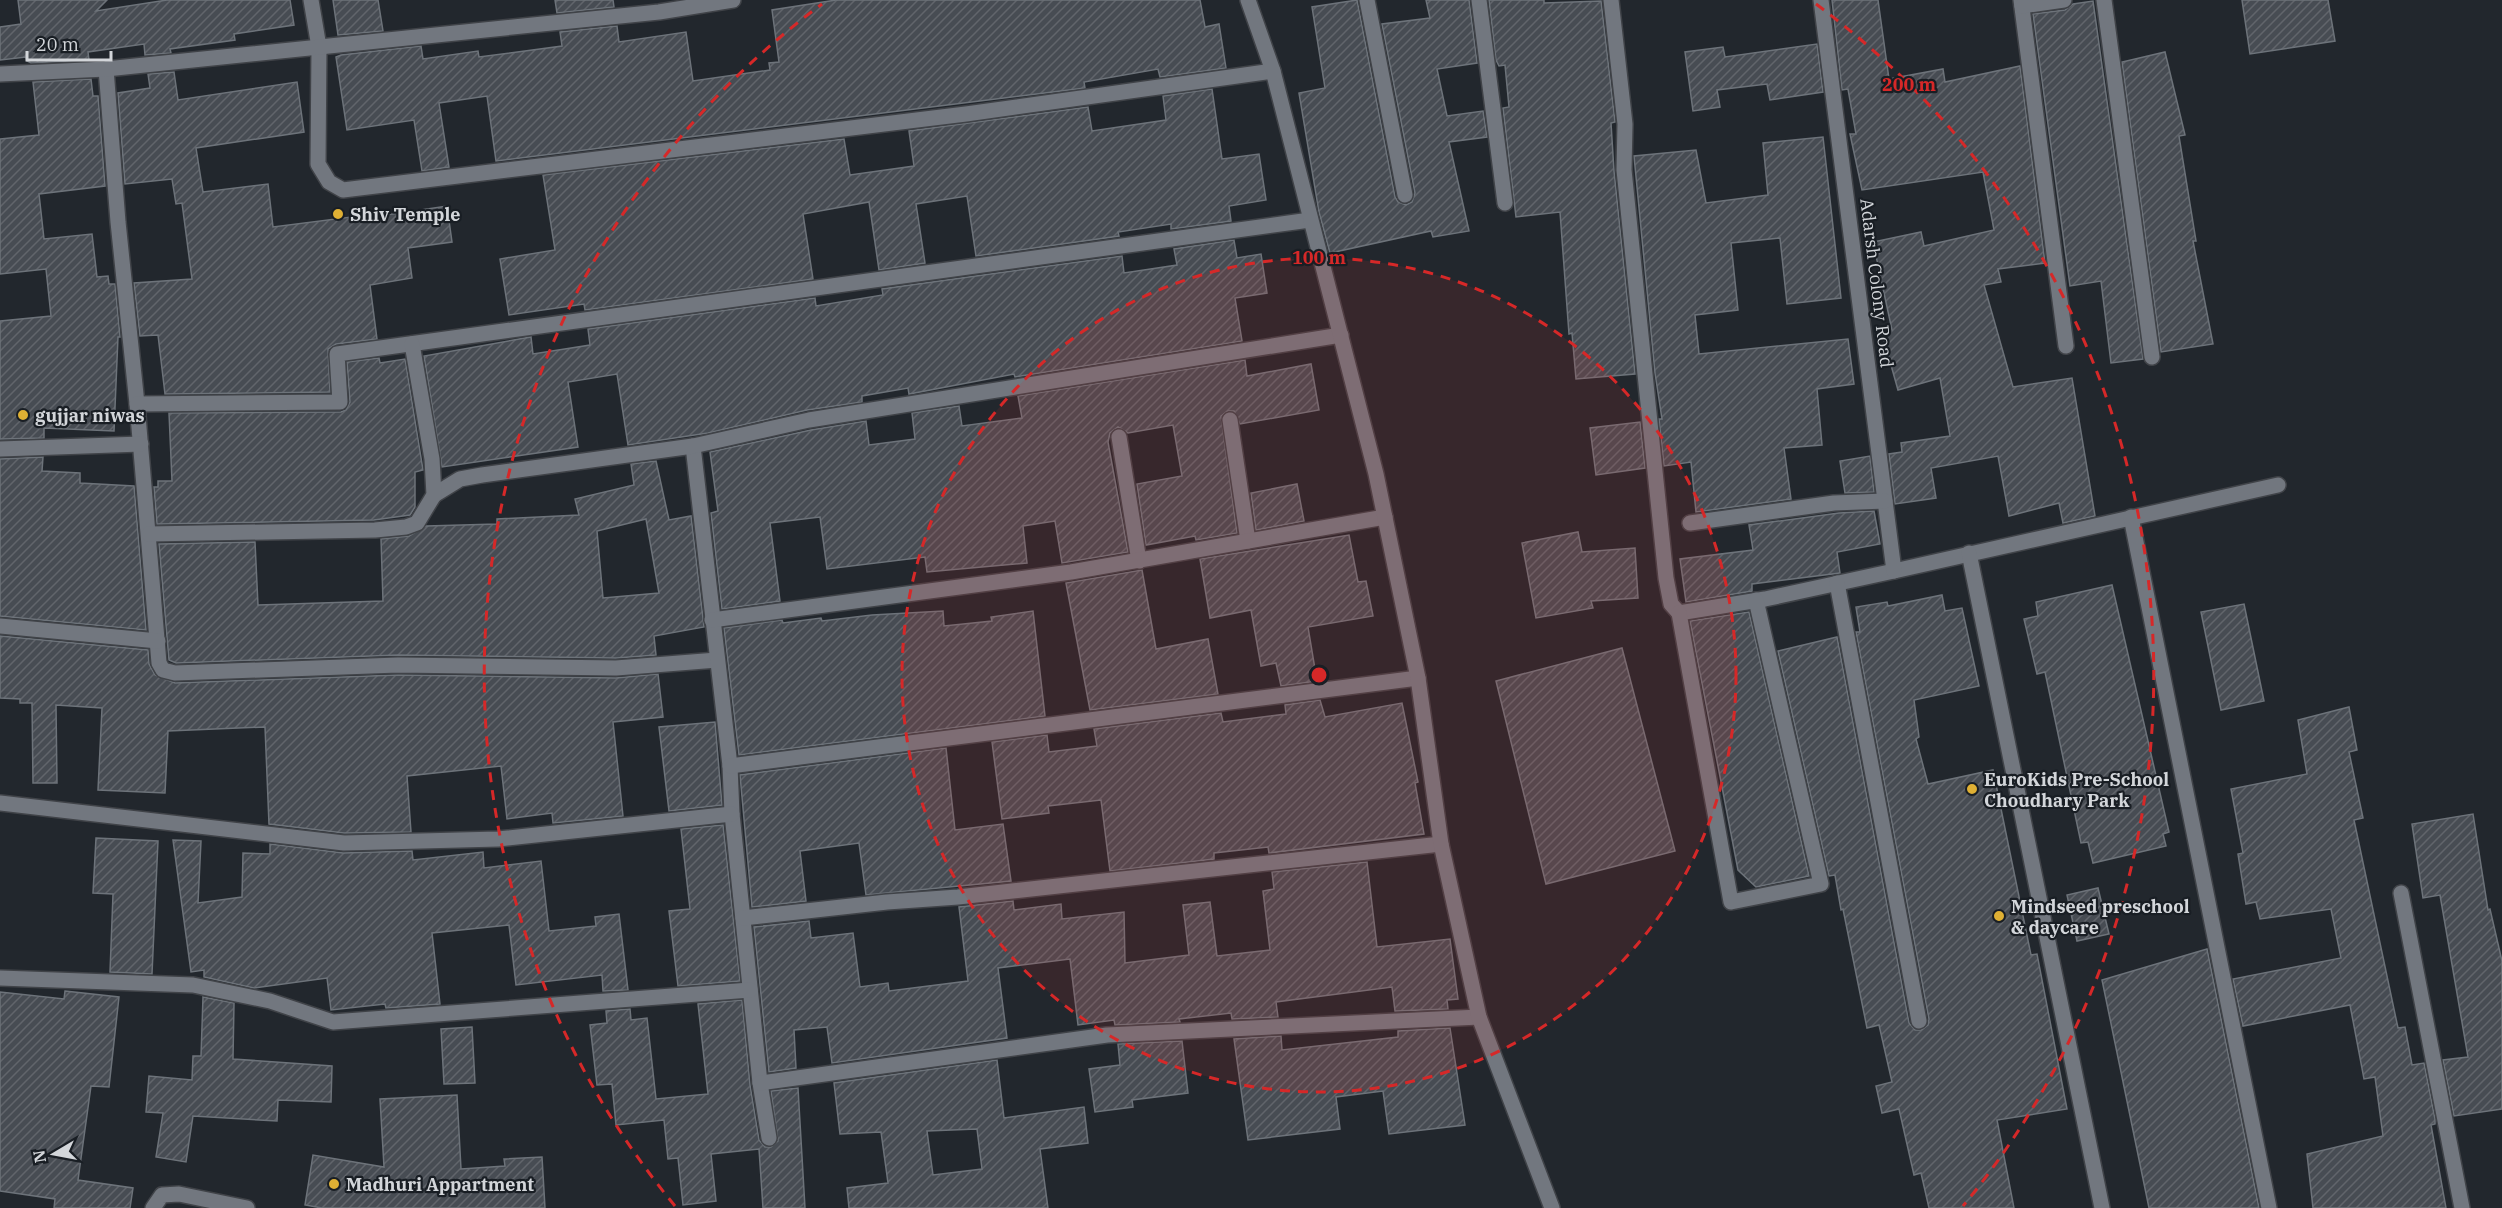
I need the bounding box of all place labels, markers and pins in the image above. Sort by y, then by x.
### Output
place label: Shiv Temple [350,203,460,226]
marker: Shiv Temple [331,207,345,221]
place label: gujjar niwas [35,404,145,427]
marker: gujjar niwas [16,408,30,422]
centre of rings [1309,665,1329,685]
place label: EuroKids Pre-School Choudhary Park [1984,768,2169,812]
marker: EuroKids Pre-School Choudhary Park [1965,782,1979,796]
place label: Mindseed preschool & daycare [2011,895,2190,939]
marker: Mindseed preschool & daycare [1992,909,2006,923]
place label: Madhuri Appartment [346,1173,534,1196]
marker: Madhuri Appartment [327,1177,341,1191]

